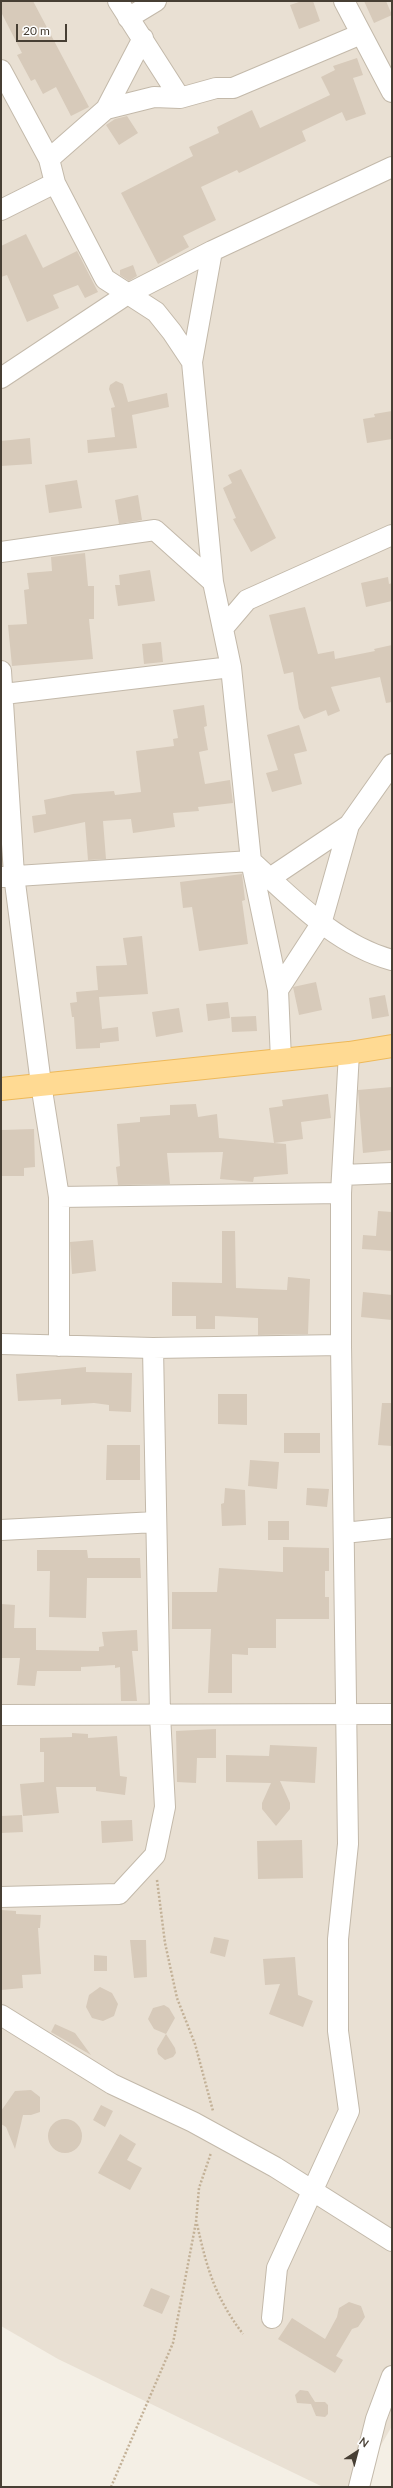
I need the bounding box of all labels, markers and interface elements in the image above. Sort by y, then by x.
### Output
scale bar [18,16,69,42]
text: 20 m [23,23,50,38]
north arrow [337,2432,377,2472]
text: N [357,2434,372,2450]

